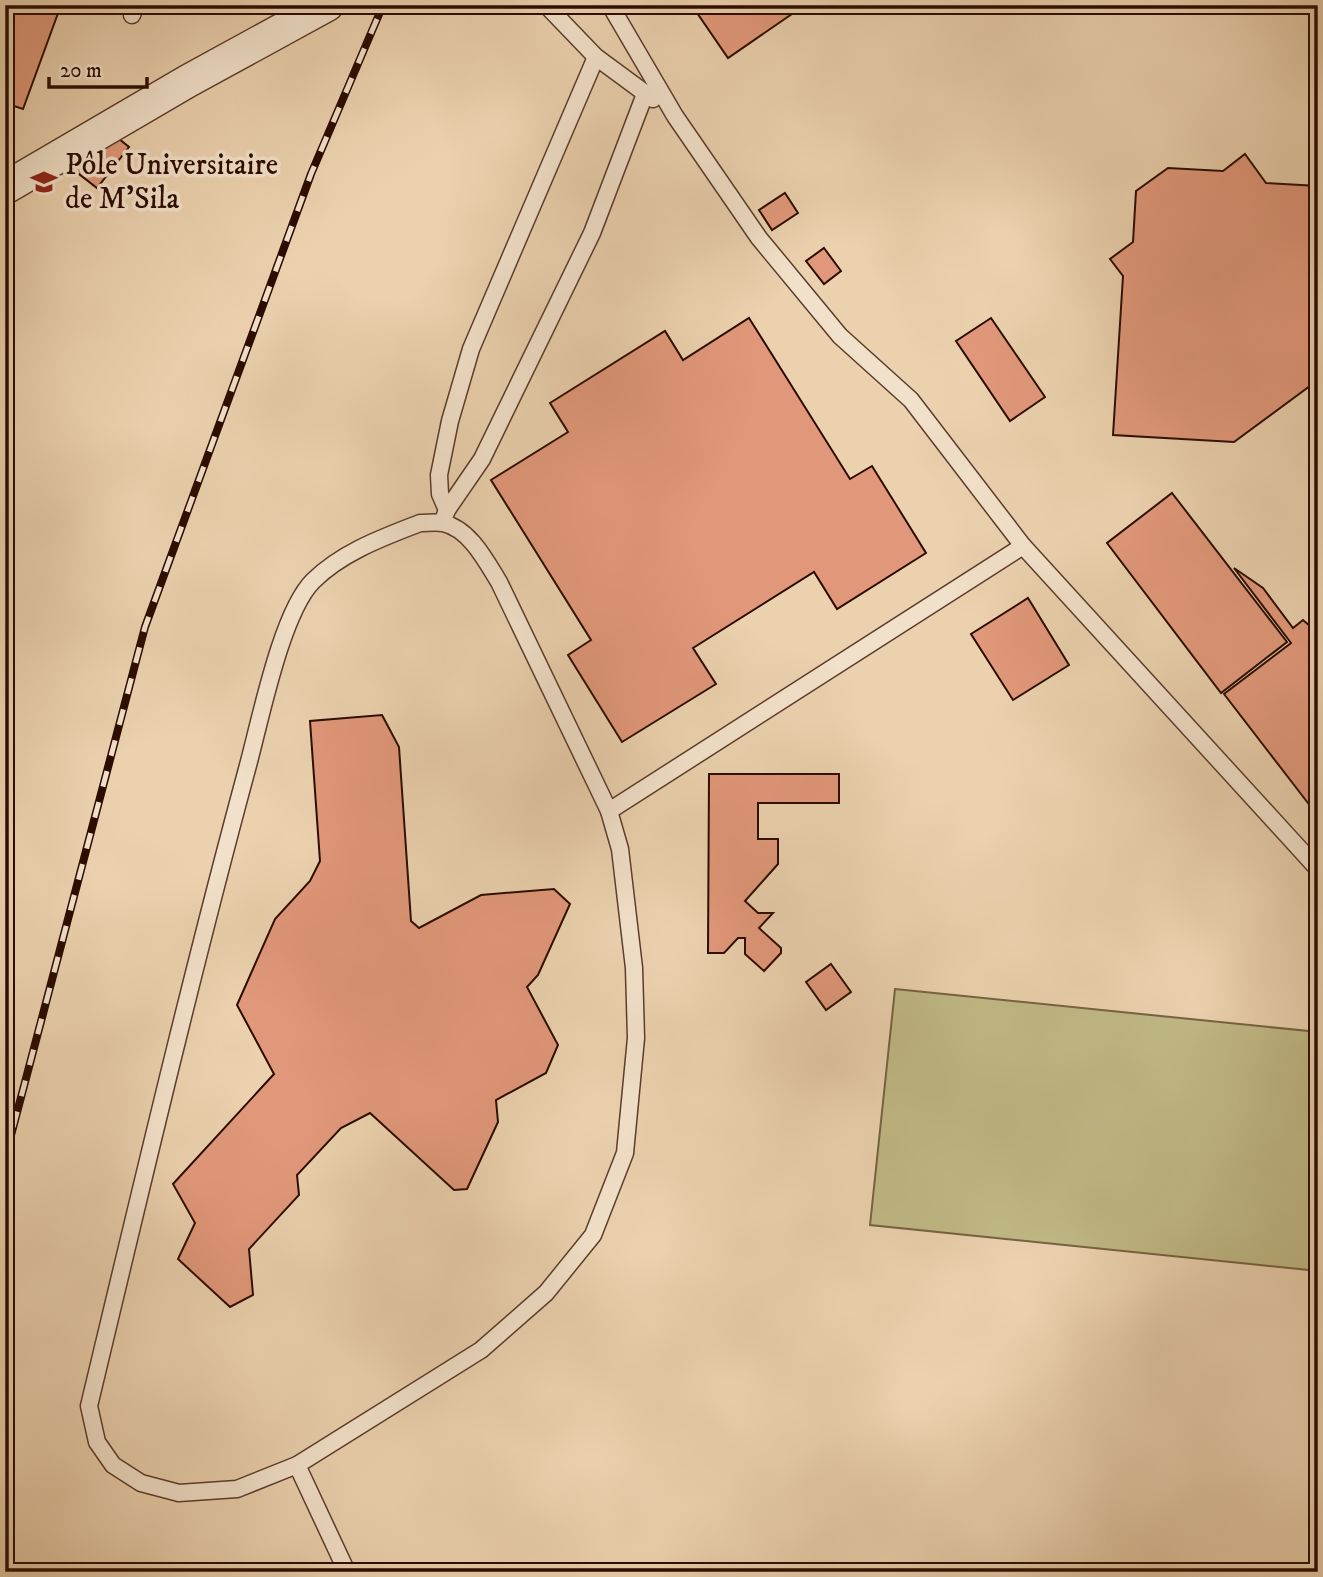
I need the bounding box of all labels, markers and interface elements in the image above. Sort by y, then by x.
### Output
scale bar [49,46,147,90]
text: 20 m [60,58,102,84]
place label: Pôle Universitaire de M'Sila [65,147,278,218]
school or university icon: Pôle Universitaire de M'Sila [29,167,59,197]

